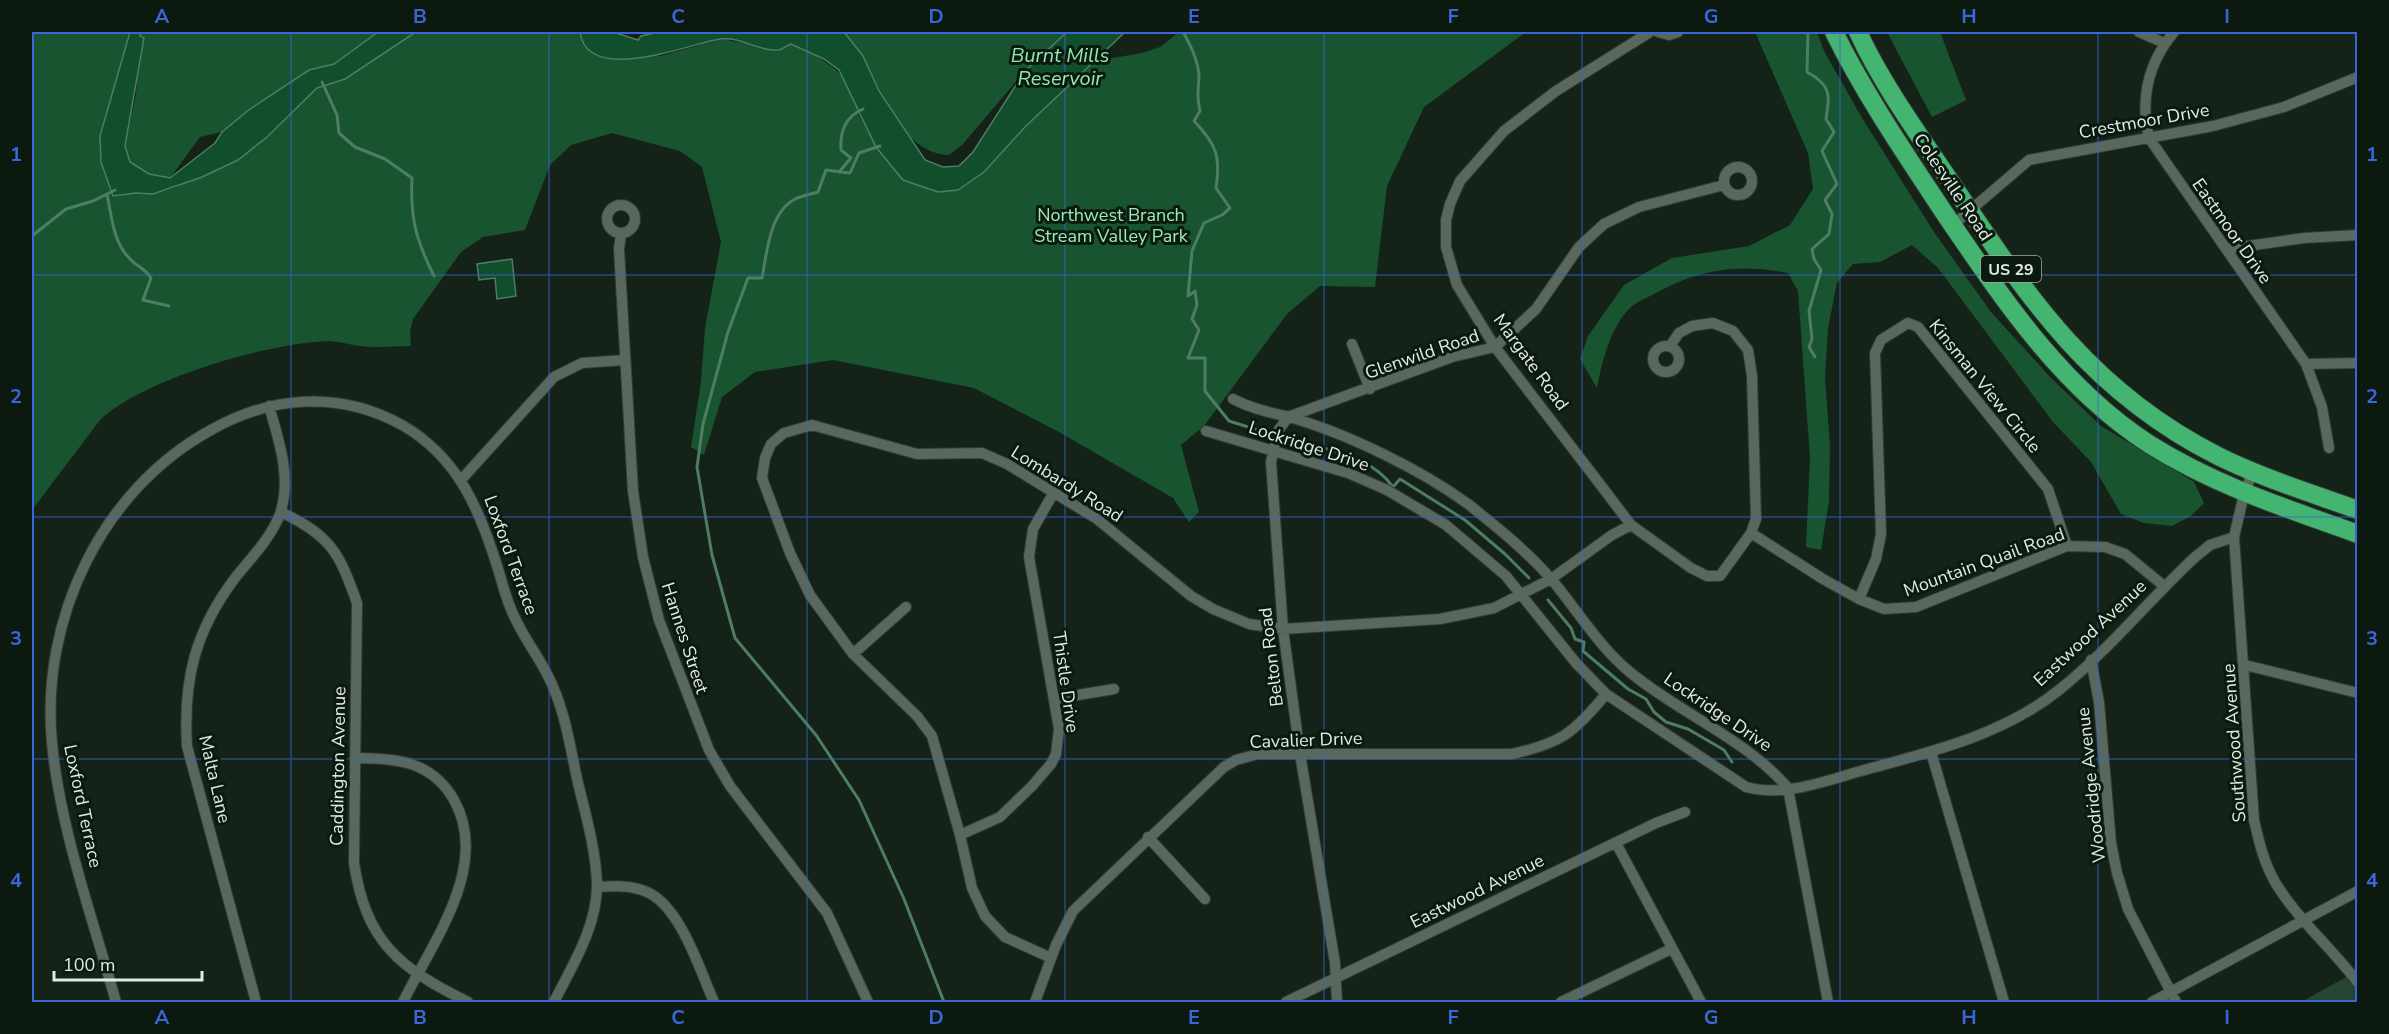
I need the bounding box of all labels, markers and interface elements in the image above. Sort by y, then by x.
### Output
text: A [155,3,170,30]
text: B [413,3,427,30]
text: C [671,3,685,30]
text: D [928,3,944,30]
text: E [1188,3,1200,30]
text: F [1447,3,1459,30]
text: G [1704,3,1718,30]
text: H [1961,3,1977,30]
text: I [2224,3,2230,30]
water label: Burnt Mills Reservoir [1011,42,1109,92]
street label: Crestmoor Drive [2077,98,2211,144]
street label: Colesville Road [1908,129,1998,245]
text: 1 [10,141,22,168]
text: 1 [2366,141,2378,168]
street label: Eastmoor Drive [2187,173,2277,289]
park label: Northwest Branch Stream Valley Park [1034,203,1189,248]
road number: US 29 [1981,256,2041,282]
street label: Margate Road [1488,309,1574,415]
street label: Kinsman View Circle [1924,314,2046,458]
street label: Glenwild Road [1362,323,1482,385]
text: 2 [10,383,22,410]
text: 2 [2366,383,2378,410]
street label: Lockridge Drive [1246,415,1372,477]
street label: Lombardy Road [1006,440,1128,528]
street label: Loxford Terrace [478,492,544,618]
street label: Mountain Quail Road [1900,522,2068,602]
street label: Eastwood Avenue [2028,574,2152,692]
street label: Hannes Street [656,579,714,697]
street label: Belton Road [1253,606,1289,708]
text: 3 [10,625,22,652]
text: 3 [2366,625,2378,652]
street label: Thistle Drive [1047,630,1085,734]
street label: Southwood Avenue [2216,663,2252,823]
street label: Lockridge Drive [1659,667,1777,757]
street label: Caddington Avenue [325,686,351,846]
street label: Woodridge Avenue [2071,706,2111,864]
street label: Cavalier Drive [1249,726,1363,754]
street label: Malta Lane [193,733,237,825]
street label: Loxford Terrace [58,742,108,870]
street label: Eastwood Avenue [1406,848,1548,934]
text: 4 [10,867,22,894]
text: 4 [2366,867,2378,894]
scale bar [54,944,202,982]
text: 100 m [63,953,115,977]
text: A [155,1004,170,1031]
text: B [413,1004,427,1031]
text: C [671,1004,685,1031]
text: D [928,1004,944,1031]
text: E [1188,1004,1200,1031]
text: F [1447,1004,1459,1031]
text: G [1704,1004,1718,1031]
text: H [1961,1004,1977,1031]
text: I [2224,1004,2230,1031]

